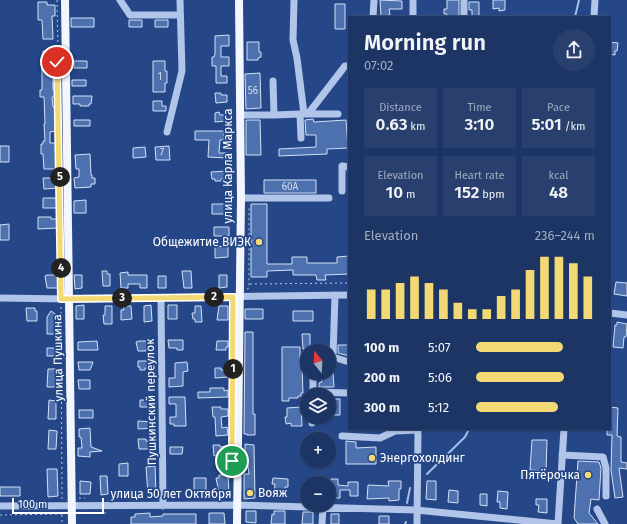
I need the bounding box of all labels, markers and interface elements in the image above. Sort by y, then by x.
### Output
text: Morning run [364,29,486,56]
button: share [553,29,595,71]
pin [40,45,74,79]
icon: check [46,51,68,73]
text: 07:02 [364,58,393,73]
house number: 1 [158,71,162,83]
house number: 56 [248,85,258,97]
text: Distance [379,101,422,114]
text: Time [467,101,492,114]
text: Pace [547,101,570,114]
street label: улица Карла Маркса [221,108,235,224]
text: 0.63 [376,114,407,135]
text: 3:10 [465,114,494,135]
text: 5:01 [532,114,562,135]
text: km [407,120,425,133]
text: /km [562,120,585,133]
house number: 7 [160,147,165,159]
pin: 5 [50,167,70,187]
text: Elevation [377,169,424,182]
text: Heart rate [454,169,505,182]
text: kcal [549,169,568,182]
text: 5 [57,170,63,183]
house number: 60А [282,181,299,193]
text: 10 [386,182,403,203]
text: 152 [454,182,479,203]
text: 48 [549,182,568,203]
text: m [403,188,415,201]
text: bpm [479,188,505,201]
text: Elevation [364,228,418,243]
text: 236–244 m [535,228,595,243]
place label: Общежитие ВИЭК [153,235,251,249]
marker: Общежитие ВИЭК [254,237,264,247]
pin: 4 [51,258,71,278]
text: 4 [58,261,64,274]
pin: 2 [204,287,224,307]
pin: 3 [112,288,132,308]
text: 2 [211,290,217,303]
text: 3 [119,291,125,304]
street label: улица Пушкина [50,314,66,402]
street label: Пушкинский переулок [143,338,159,466]
text: 100 m [364,340,399,355]
text: 5:07 [428,340,450,355]
north arrow [300,344,336,380]
map controls [300,344,336,512]
pin: 1 [223,359,243,379]
text: 1 [230,362,236,375]
text: 200 m [364,370,400,385]
text: 5:06 [428,370,452,385]
button: layers [300,388,336,424]
text: 300 m [364,400,400,415]
text: 5:12 [428,400,449,415]
button: + [300,432,336,468]
pin [215,444,249,478]
icon: arrive [221,450,243,472]
place label: Энергохолдинг [380,451,466,465]
marker: Энергохолдинг [367,453,377,463]
place label: Пятёрочка [520,468,580,482]
marker: Пятёрочка [583,470,593,480]
button: − [300,476,336,512]
place label: Вояж [258,486,288,500]
street label: улица 50 лет Октября [110,487,232,501]
marker: Вояж [245,488,255,498]
scale bar [12,496,104,515]
text: 100 m [18,498,47,511]

